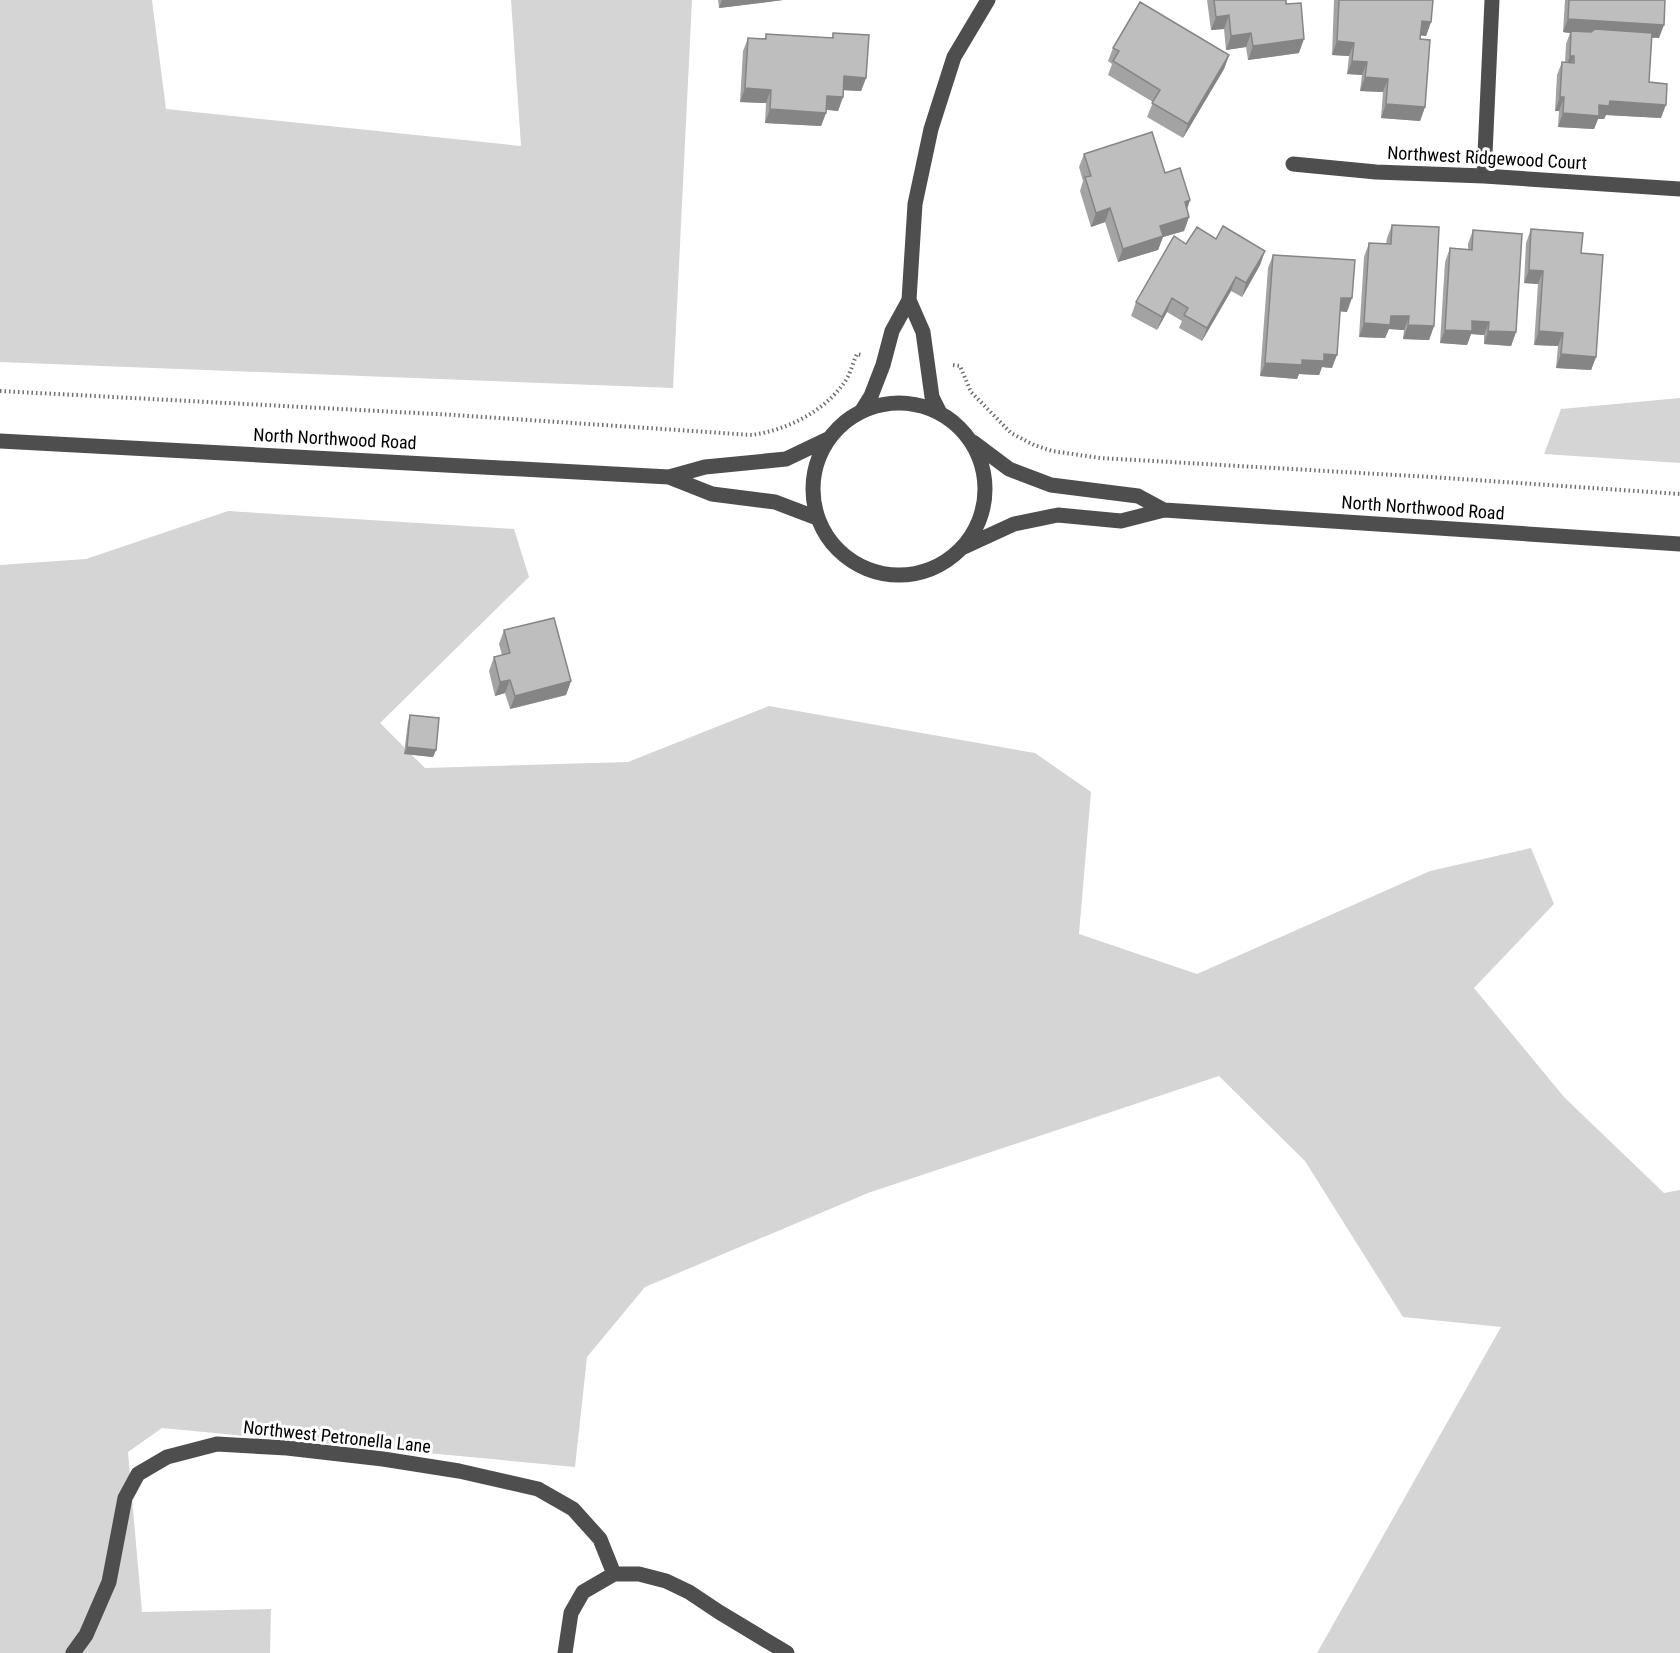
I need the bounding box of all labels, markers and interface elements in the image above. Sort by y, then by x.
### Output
street label: Northwest Ridgewood Court [1387,142,1587,173]
street label: North Northwood Road [253,424,417,453]
street label: North Northwood Road [1341,491,1505,524]
street label: Northwest Petronella Lane [242,1416,432,1457]

